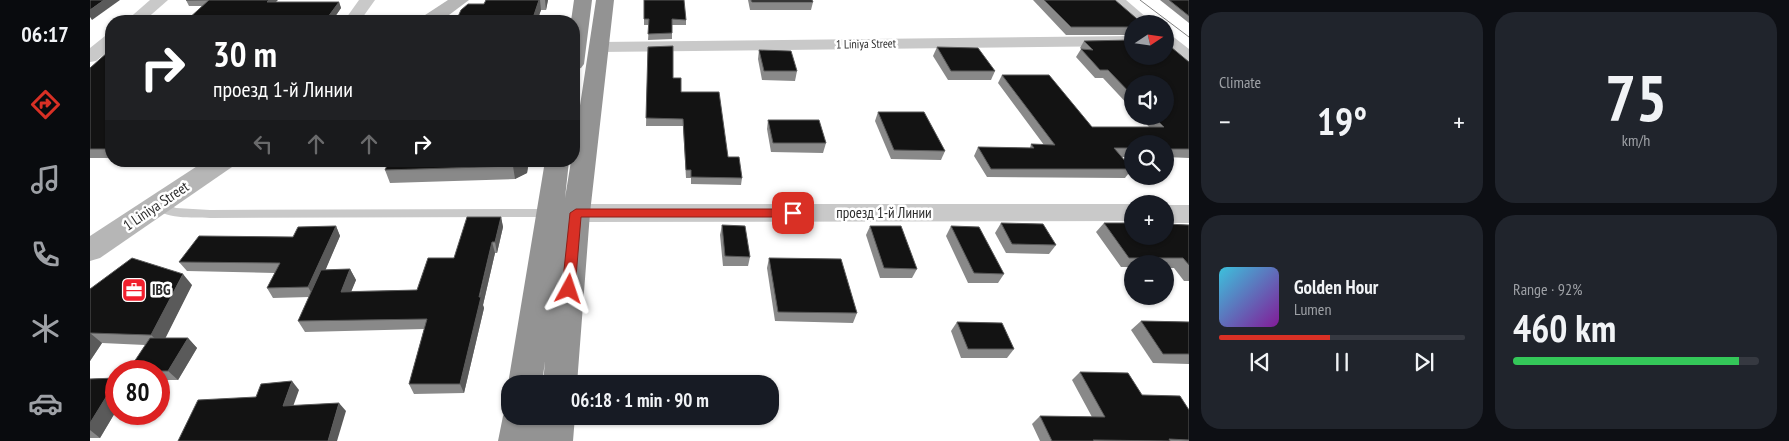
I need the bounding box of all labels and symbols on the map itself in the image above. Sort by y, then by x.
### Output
north arrow [1124,15,1174,65]
street label: 1 Liniya Street [836,35,897,52]
street label: 1 Liniya Street [119,177,192,234]
pin [772,192,814,234]
street label: проезд 1-й Линии [836,203,932,222]
position arrow [542,262,594,314]
office icon: IBG [121,277,147,303]
place label: IBG [152,280,171,299]
speed limit sign: 80 [105,360,170,425]

